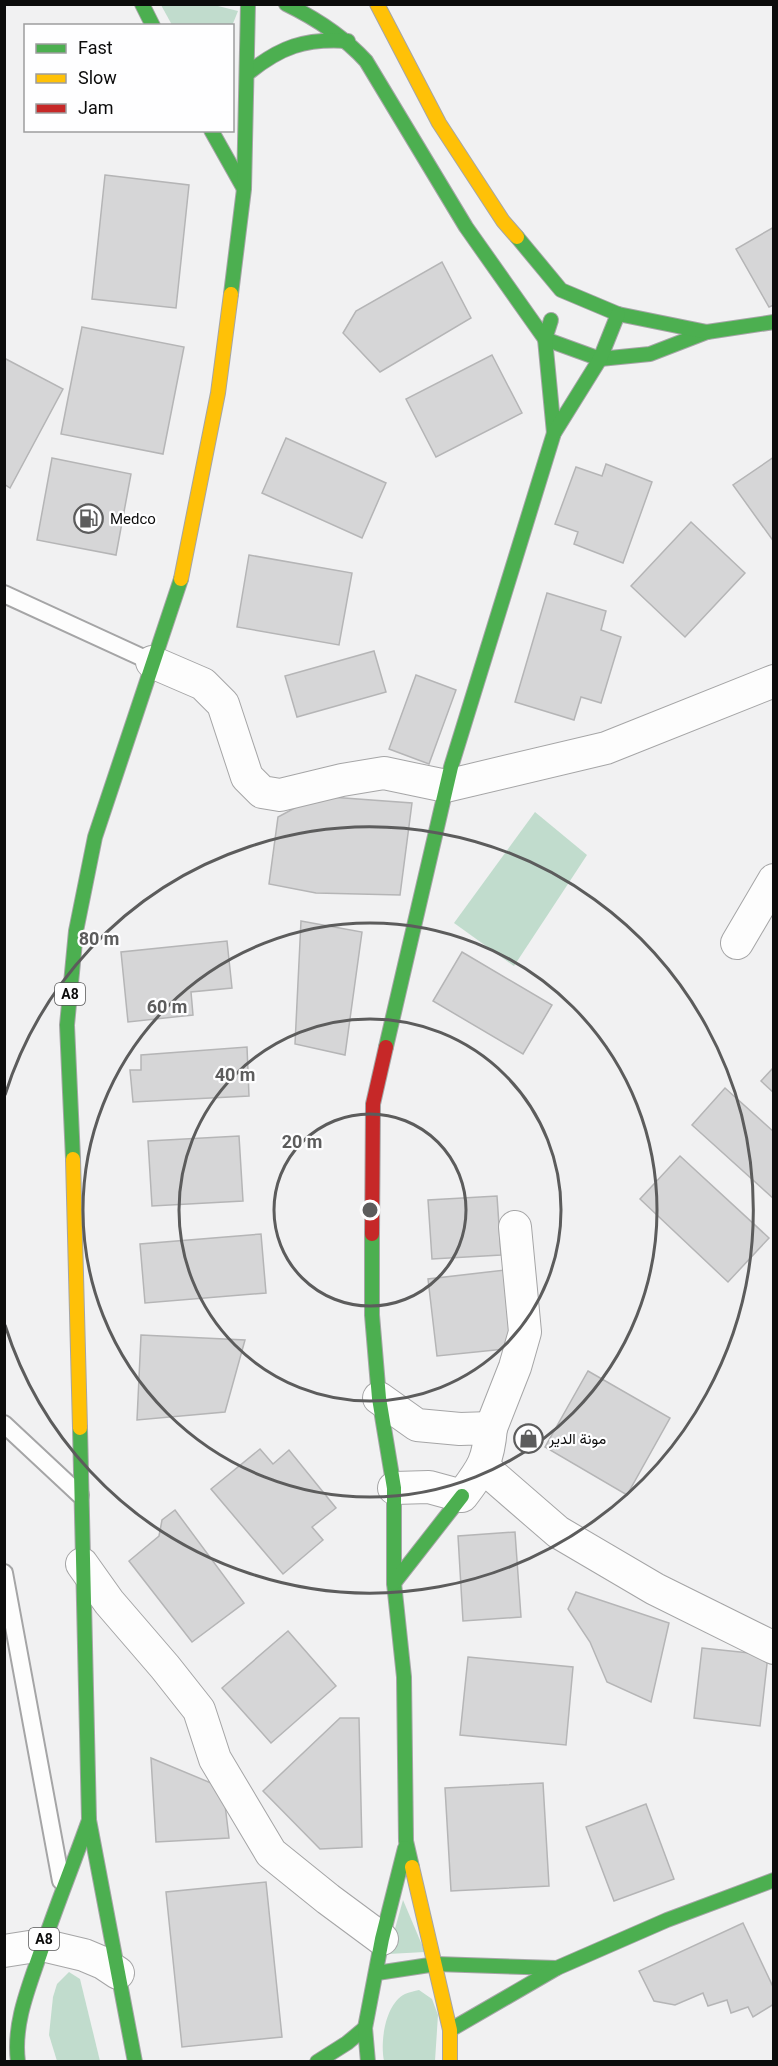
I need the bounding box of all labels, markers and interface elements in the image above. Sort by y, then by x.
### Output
legend [24,24,234,132]
text: Fast [78,37,113,58]
text: Slow [78,67,117,88]
text: Jam [78,97,114,118]
fuel station icon: Medco [73,503,105,535]
place label: Medco [110,510,156,528]
text: 80 m [79,928,119,949]
road number: A8 [55,983,85,1005]
text: 60 m [147,996,187,1017]
text: 40 m [215,1064,255,1085]
text: 20 m [282,1131,322,1152]
centre of rings [360,1200,380,1220]
shop icon: مونة الدير [512,1423,544,1455]
place label: مونة الدير [548,1430,606,1448]
road number: A8 [29,1928,59,1950]

